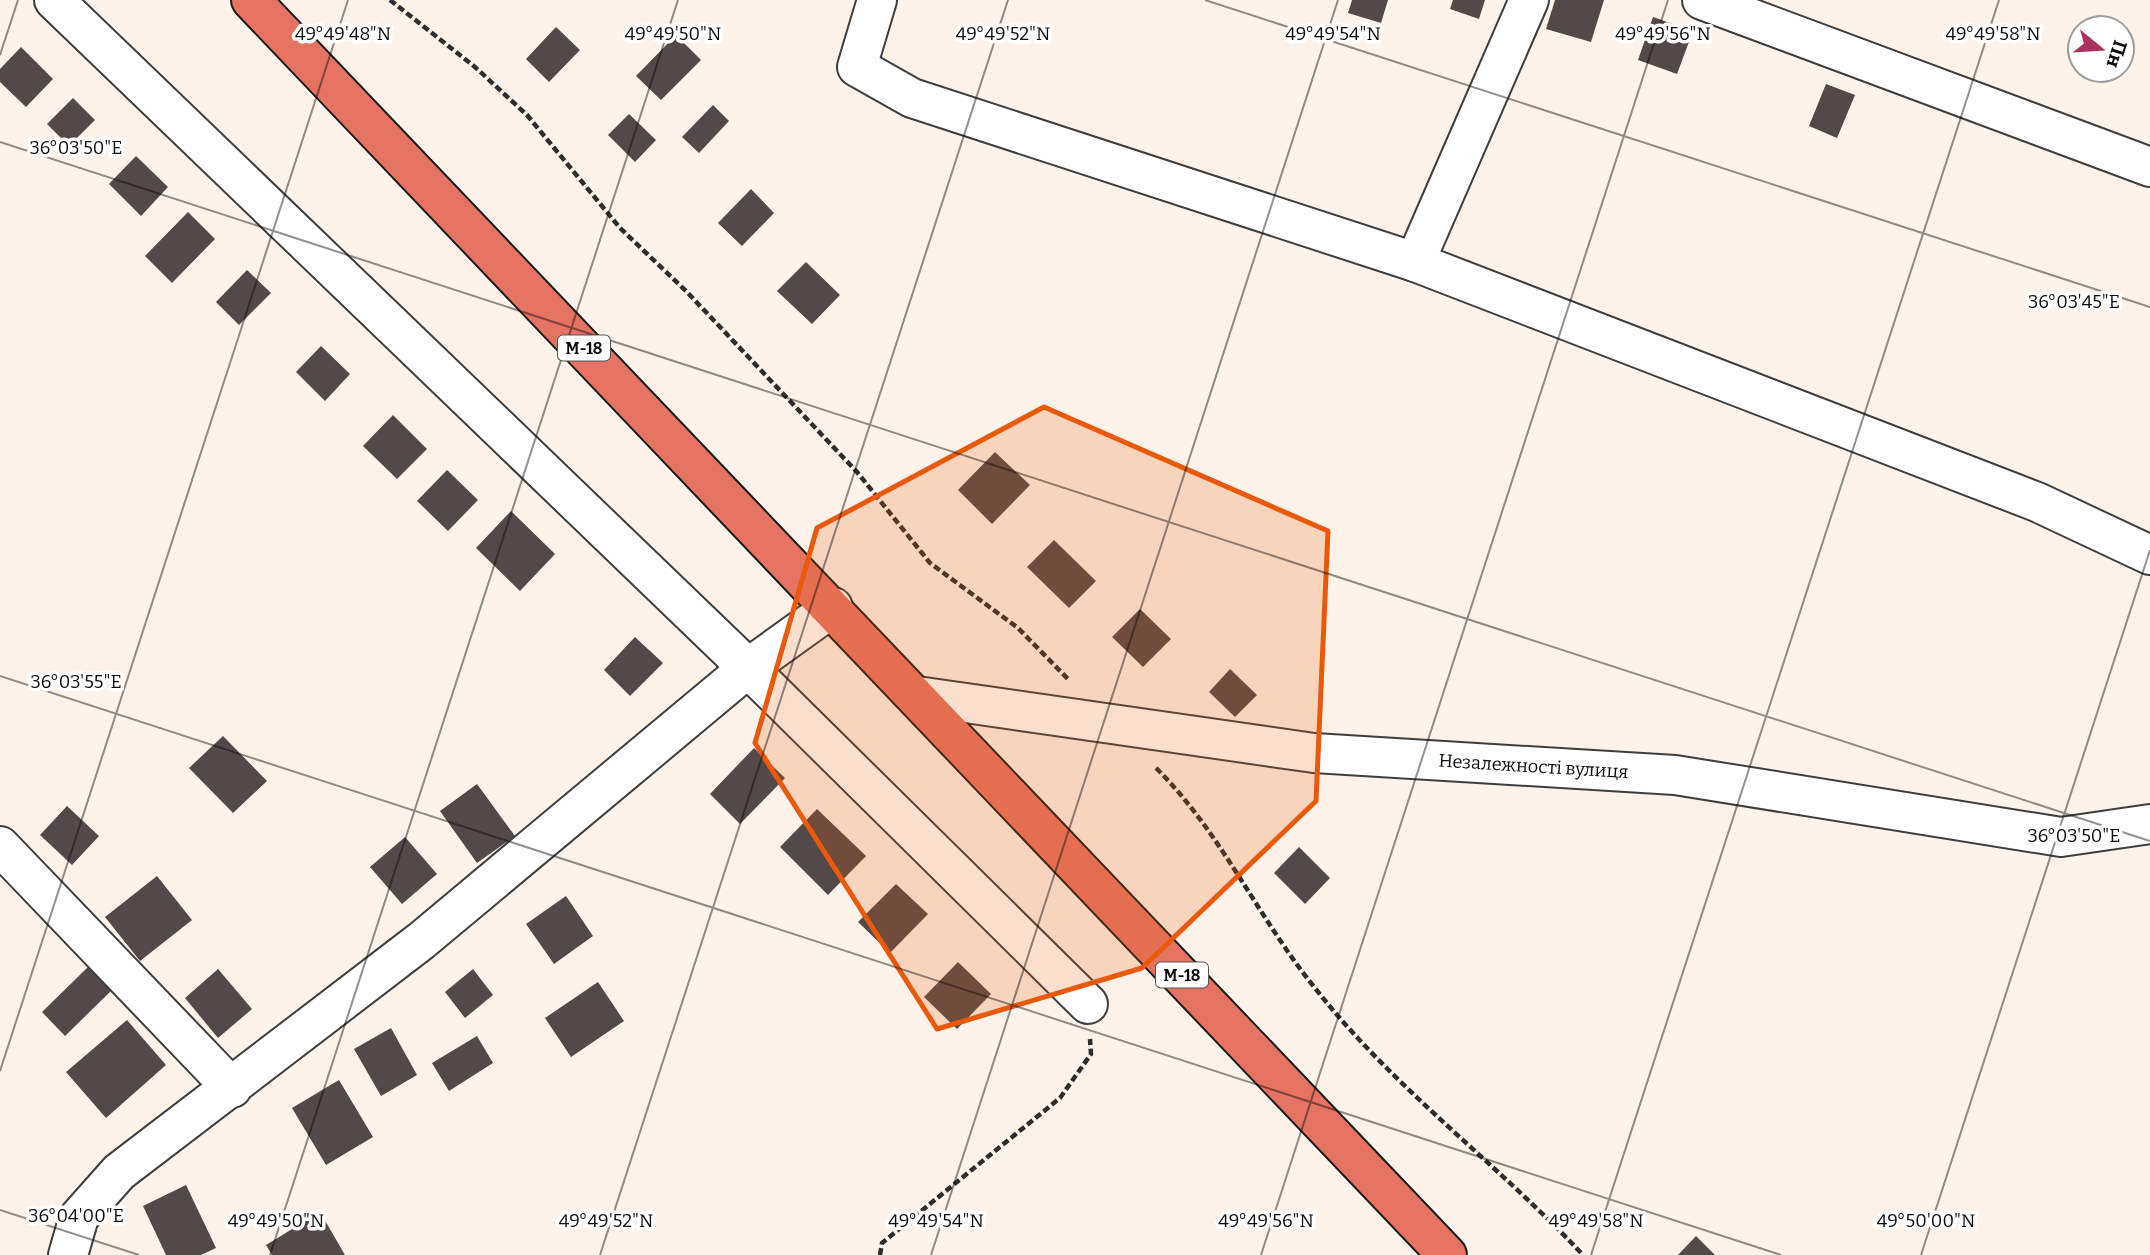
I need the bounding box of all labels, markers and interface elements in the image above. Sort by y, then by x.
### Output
north arrow [2066,14,2136,84]
text: 49°49'48"N [295,23,391,45]
text: 49°49'50"N [625,23,721,45]
text: 49°49'52"N [956,23,1050,45]
text: 49°49'54"N [1285,23,1381,45]
text: 49°49'56"N [1615,23,1711,45]
text: 49°49'58"N [1945,23,2041,45]
text: Пн [2101,37,2132,71]
text: 36°03'50"E [29,137,123,159]
text: 36°03'45"E [2028,291,2120,313]
road number: М-18 [558,336,610,360]
text: 36°03'55"E [30,671,122,693]
street label: Незалежності вулиця [1438,750,1629,783]
text: 36°03'50"E [2027,825,2121,847]
road number: М-18 [1156,962,1208,987]
text: 36°04'00"E [28,1205,124,1227]
text: 49°49'50"N [228,1210,324,1232]
text: 49°49'52"N [559,1210,653,1232]
text: 49°49'54"N [888,1210,984,1232]
text: 49°49'56"N [1218,1210,1314,1232]
text: 49°49'58"N [1548,1210,1644,1232]
text: 49°50'00"N [1877,1210,1975,1232]

